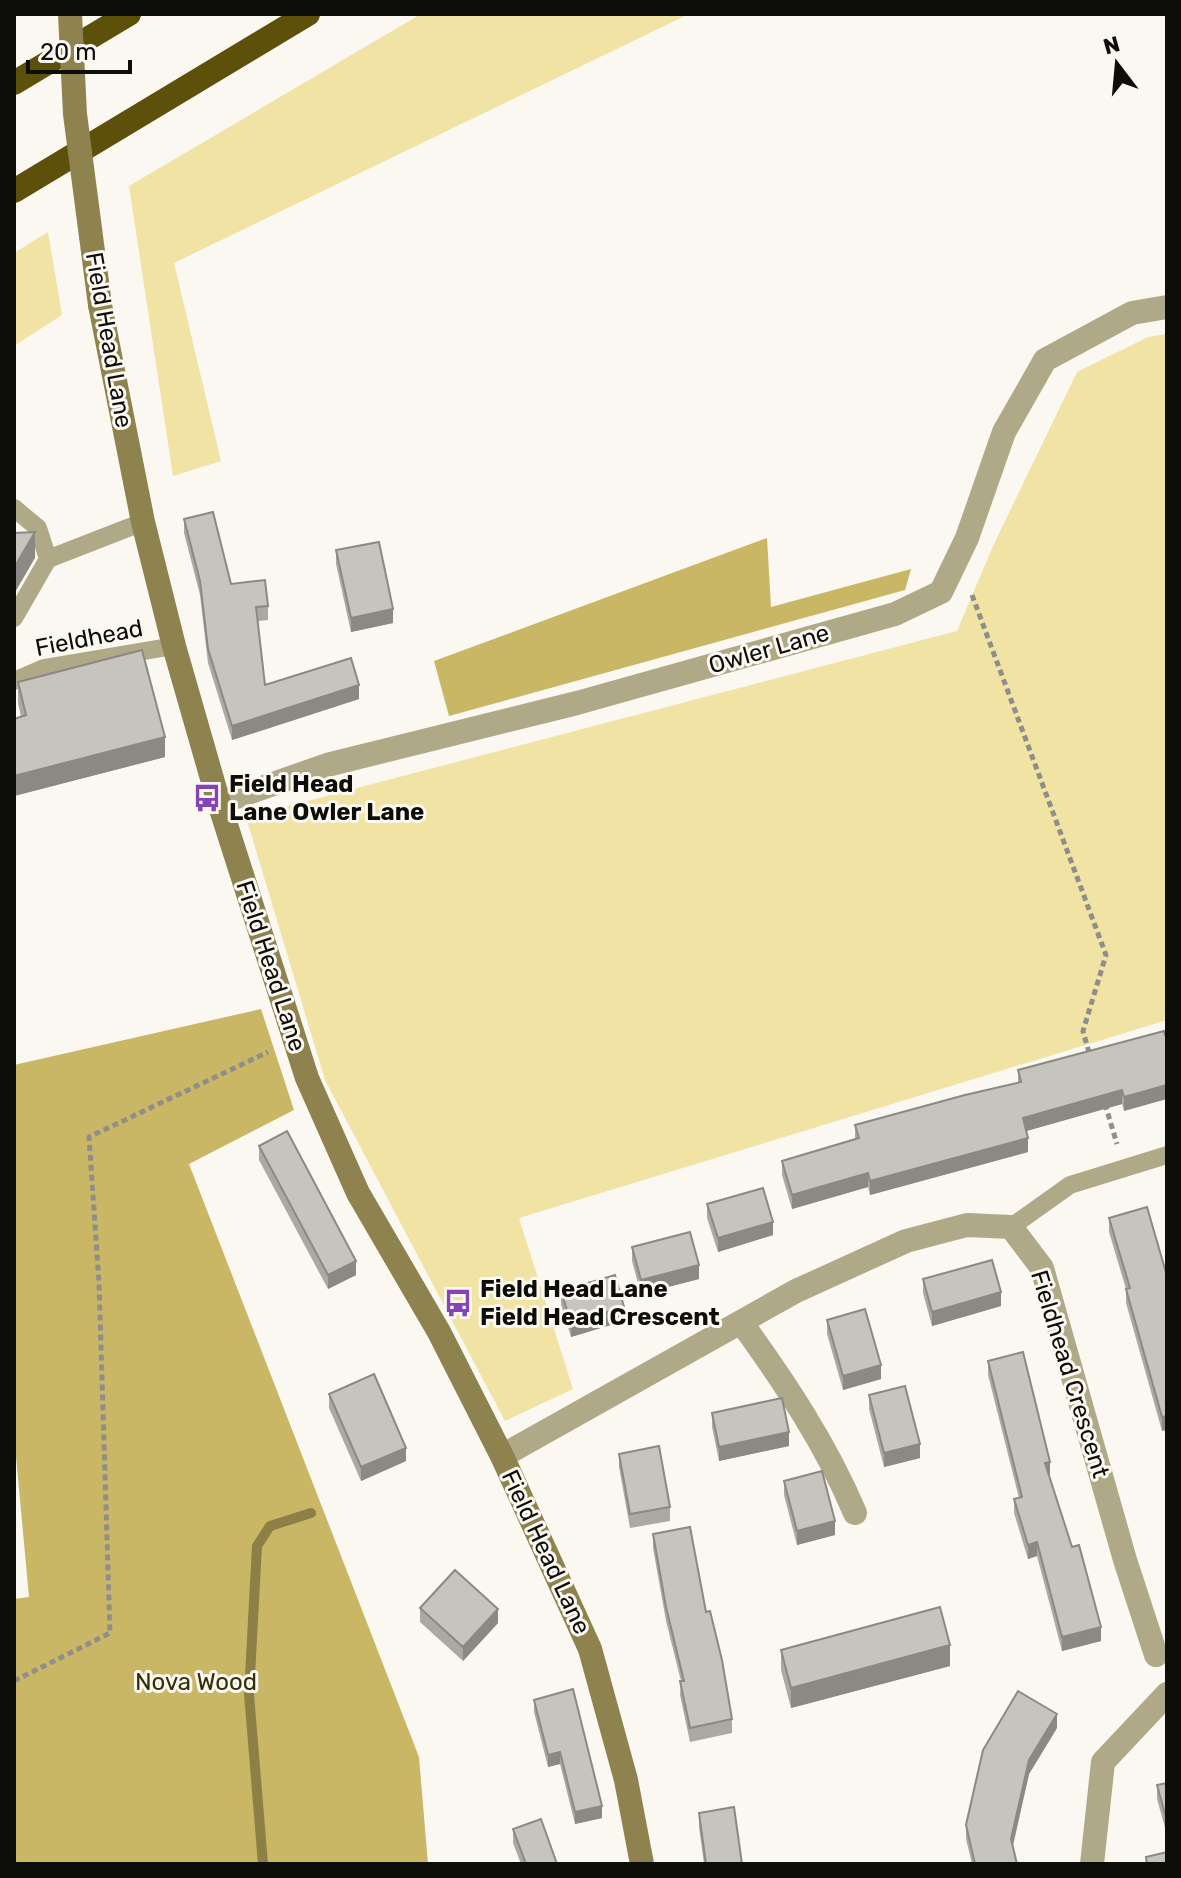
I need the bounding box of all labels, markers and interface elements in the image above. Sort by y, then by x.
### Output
scale bar [28,24,130,74]
north arrow [1077,24,1157,104]
text: N [1100,30,1123,60]
text: 20 m [40,38,97,66]
street label: Field Head Lane [80,250,138,430]
street label: Fieldhead [33,614,145,662]
street label: Owler Lane [706,618,832,680]
place label: Field Head Lane Owler Lane [229,770,424,826]
bus stop icon: Field Head Lane Owler Lane [192,783,222,813]
street label: Field Head Lane [230,877,312,1055]
street label: Fieldhead Crescent [1025,1267,1115,1481]
place label: Field Head Lane Field Head Crescent [480,1275,720,1331]
bus stop icon: Field Head Lane Field Head Crescent [443,1288,473,1318]
street label: Field Head Lane [496,1465,596,1639]
park label: Nova Wood [135,1668,257,1696]

